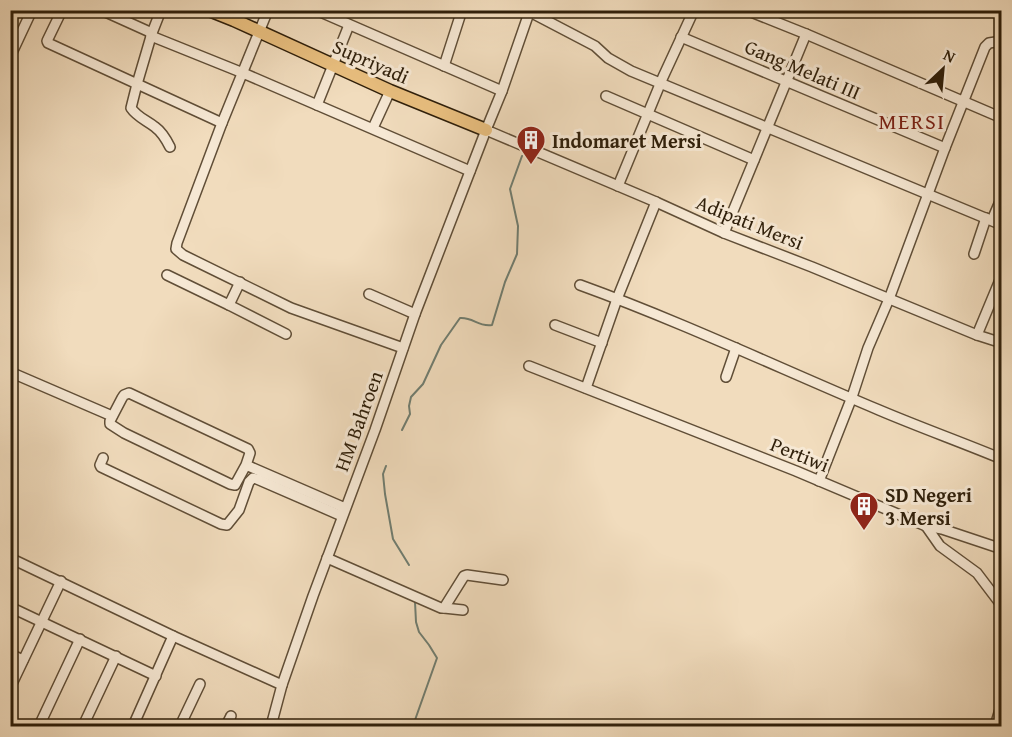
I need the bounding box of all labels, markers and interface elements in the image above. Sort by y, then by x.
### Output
street label: Supriyadi [328,31,414,91]
street label: Gang Melati III [741,32,865,106]
north arrow [913,39,973,99]
text: N [940,42,960,69]
district label: MERSI [879,105,945,137]
building icon: Indomaret Mersi [515,124,547,166]
place label: Indomaret Mersi [552,126,702,155]
street label: Adipati Mersi [692,187,808,257]
street label: HM Bahroen [326,367,390,475]
street label: Pertiwi [766,429,834,479]
place label: SD Negeri 3 Mersi [885,480,972,532]
building icon: SD Negeri 3 Mersi [848,490,880,532]

